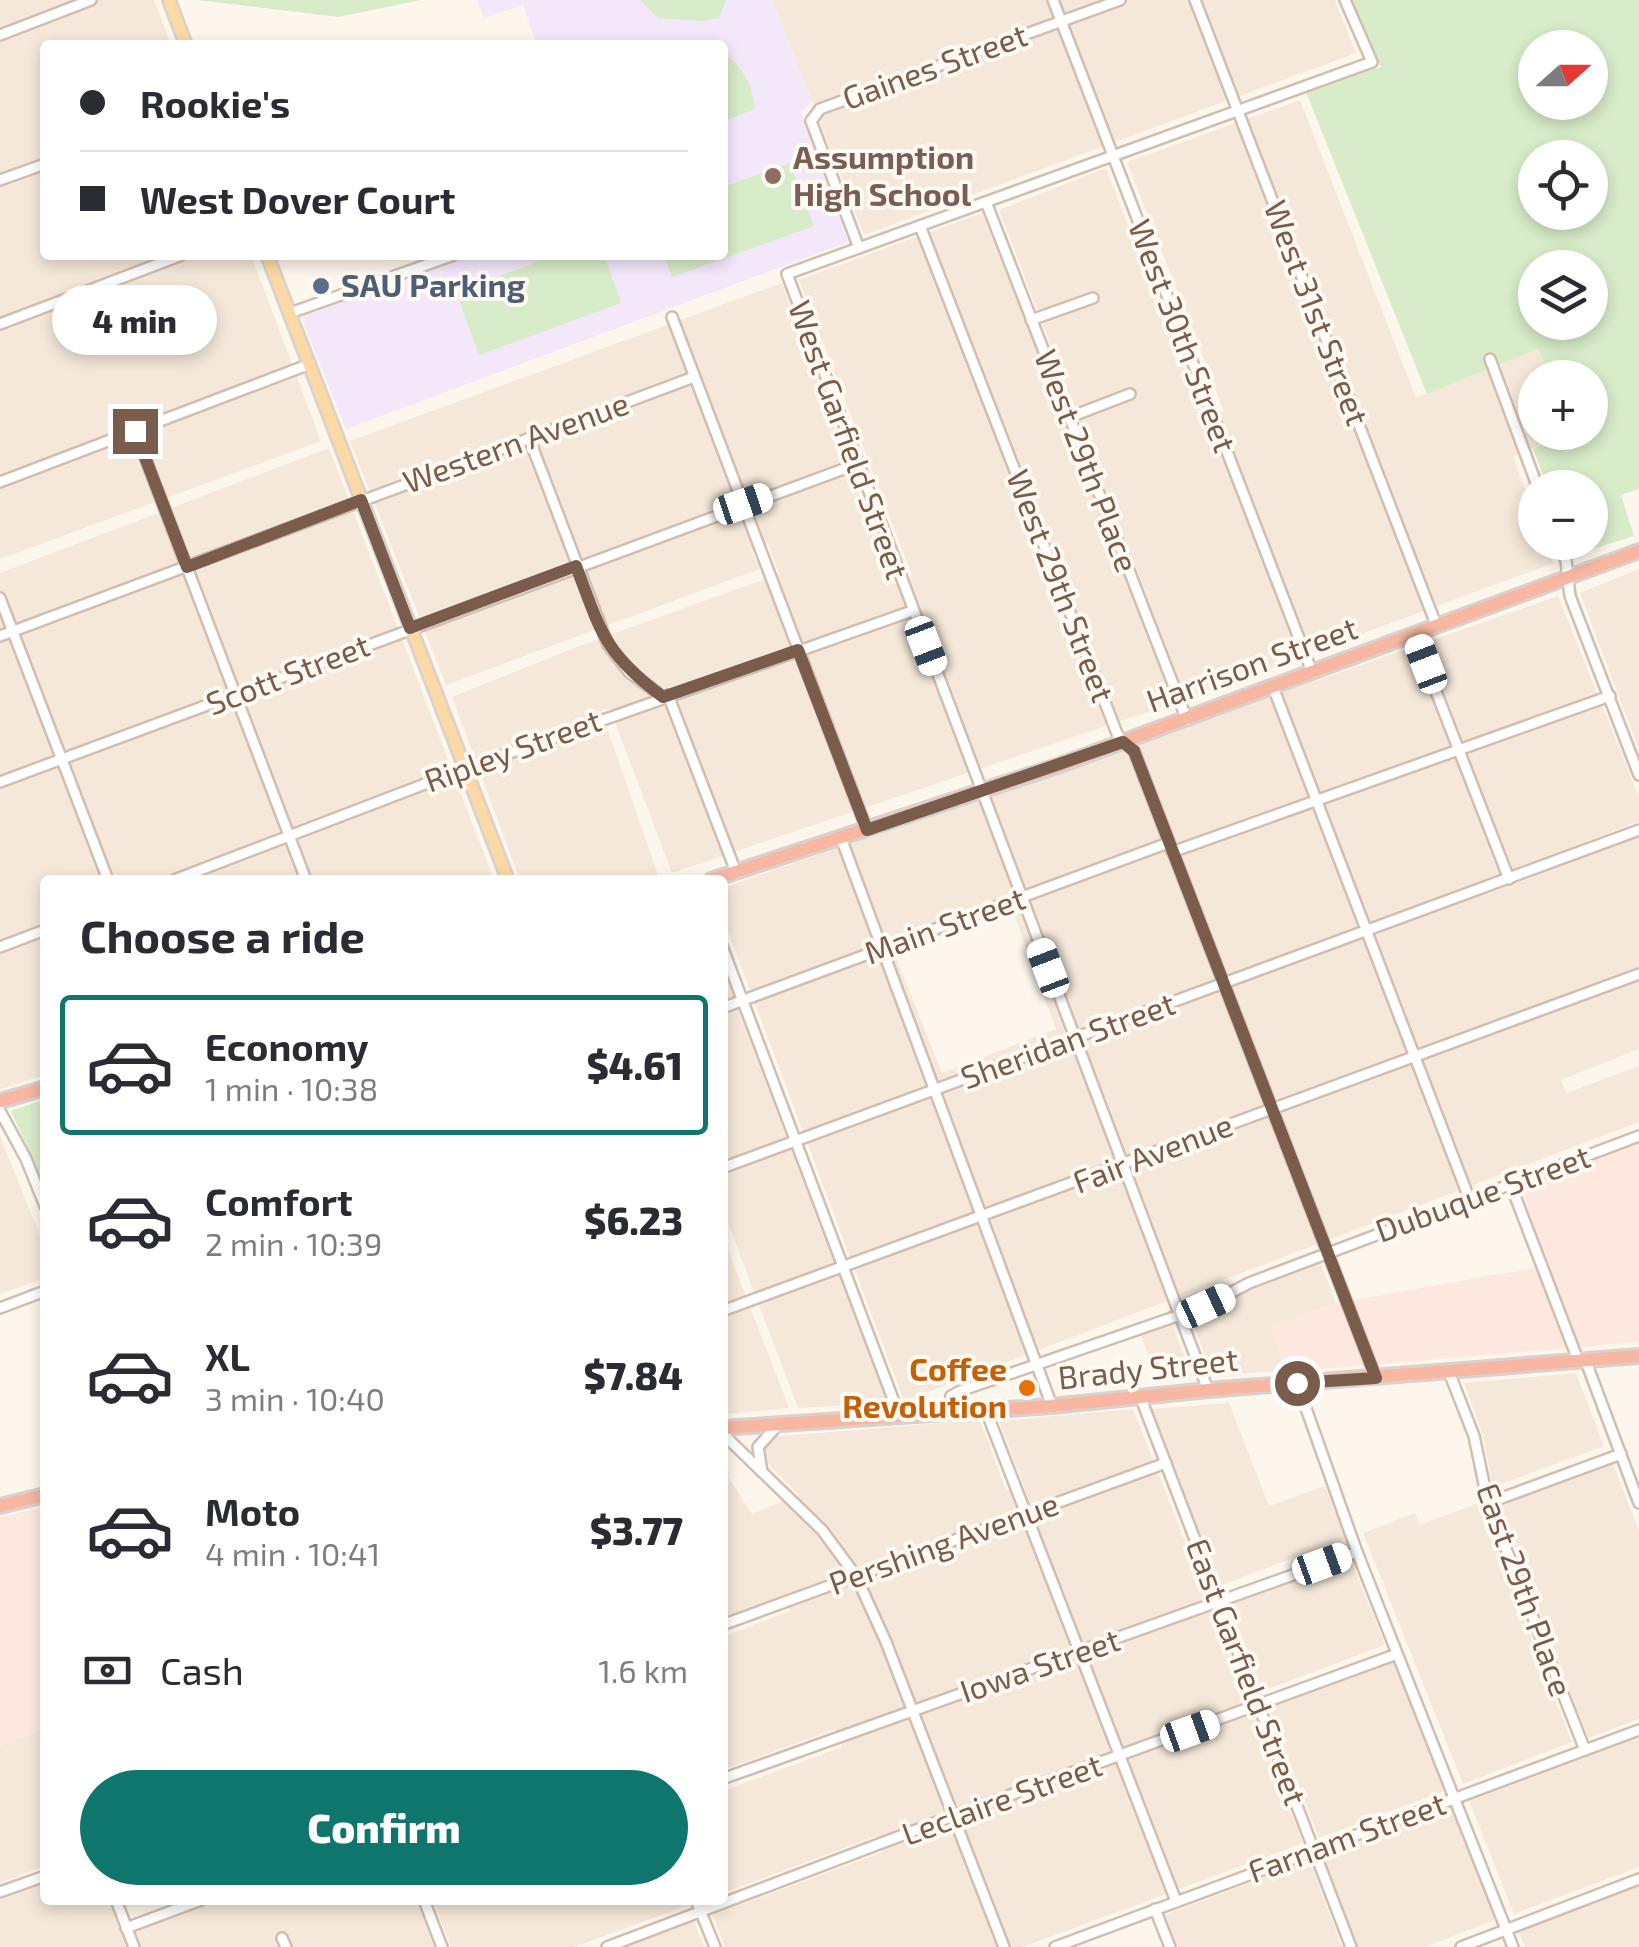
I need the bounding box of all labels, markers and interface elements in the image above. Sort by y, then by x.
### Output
street label: Gaines Street [837,14,1032,116]
north arrow [1518,30,1608,120]
map controls [1518,30,1608,560]
text: Rookie's [140,80,290,126]
place label: Assumption High School [793,137,974,212]
button: locate [1518,140,1608,230]
marker: Assumption High School [762,165,784,187]
text: West Dover Court [140,176,455,222]
street label: West 31st Street [1258,195,1378,430]
street label: West 30th Street [1122,213,1246,457]
button: layers [1518,250,1608,340]
place label: SAU Parking [341,265,526,303]
marker: SAU Parking [310,275,332,297]
callout: 4 min [52,286,218,356]
street label: West Garfield Street [782,295,918,584]
text: 4 min [92,301,177,339]
street label: West 29th Place [1028,344,1148,577]
button: + [1518,360,1608,450]
street label: Western Avenue [397,383,633,500]
route end [113,409,158,454]
street label: West 29th Street [1000,464,1124,707]
button: − [1518,470,1608,560]
car [710,480,776,528]
street label: Harrison Street [1141,607,1362,719]
car [901,613,951,679]
street label: Scott Street [200,625,374,722]
car [1401,631,1451,697]
street label: Ripley Street [419,700,606,799]
street label: Main Street [859,877,1030,971]
text: Choose a ride [80,908,365,962]
car [1023,935,1073,1001]
street label: Sheridan Street [955,983,1180,1095]
icon: car [85,1020,175,1110]
text: Economy [205,1023,369,1069]
text: $4.61 [586,1042,683,1088]
text: 1 min · 10:38 [205,1069,378,1107]
street label: Fair Avenue [1067,1104,1237,1200]
street label: Dubuque Street [1370,1136,1595,1249]
icon: car [85,1175,175,1265]
text: Comfort [205,1178,353,1224]
text: $6.23 [584,1197,683,1243]
text: 2 min · 10:39 [205,1224,382,1262]
car [1172,1280,1240,1332]
icon: car [85,1330,175,1420]
text: XL [205,1333,250,1379]
street label: Brady Street [1056,1339,1240,1395]
place label: Coffee Revolution [842,1349,1007,1424]
text: $7.84 [584,1352,683,1398]
route start [1275,1361,1320,1406]
marker: Coffee Revolution [1016,1377,1038,1399]
text: 3 min · 10:40 [205,1379,385,1417]
street label: East 29th Place [1470,1478,1582,1701]
street label: Pershing Avenue [823,1483,1063,1601]
icon: car [85,1485,175,1575]
text: Moto [205,1488,300,1534]
text: $3.77 [590,1507,683,1553]
street label: East Garfield Street [1180,1533,1316,1810]
text: 4 min · 10:41 [205,1534,380,1572]
car [1289,1540,1355,1588]
street label: Iowa Street [955,1619,1124,1709]
icon: cash [80,1643,135,1698]
text: Cash [160,1647,244,1693]
text: 1.6 km [598,1651,688,1689]
car [1157,1707,1223,1755]
street label: Leclaire Street [896,1744,1106,1852]
button: Confirm [80,1770,688,1885]
street label: Farnam Street [1242,1783,1450,1889]

